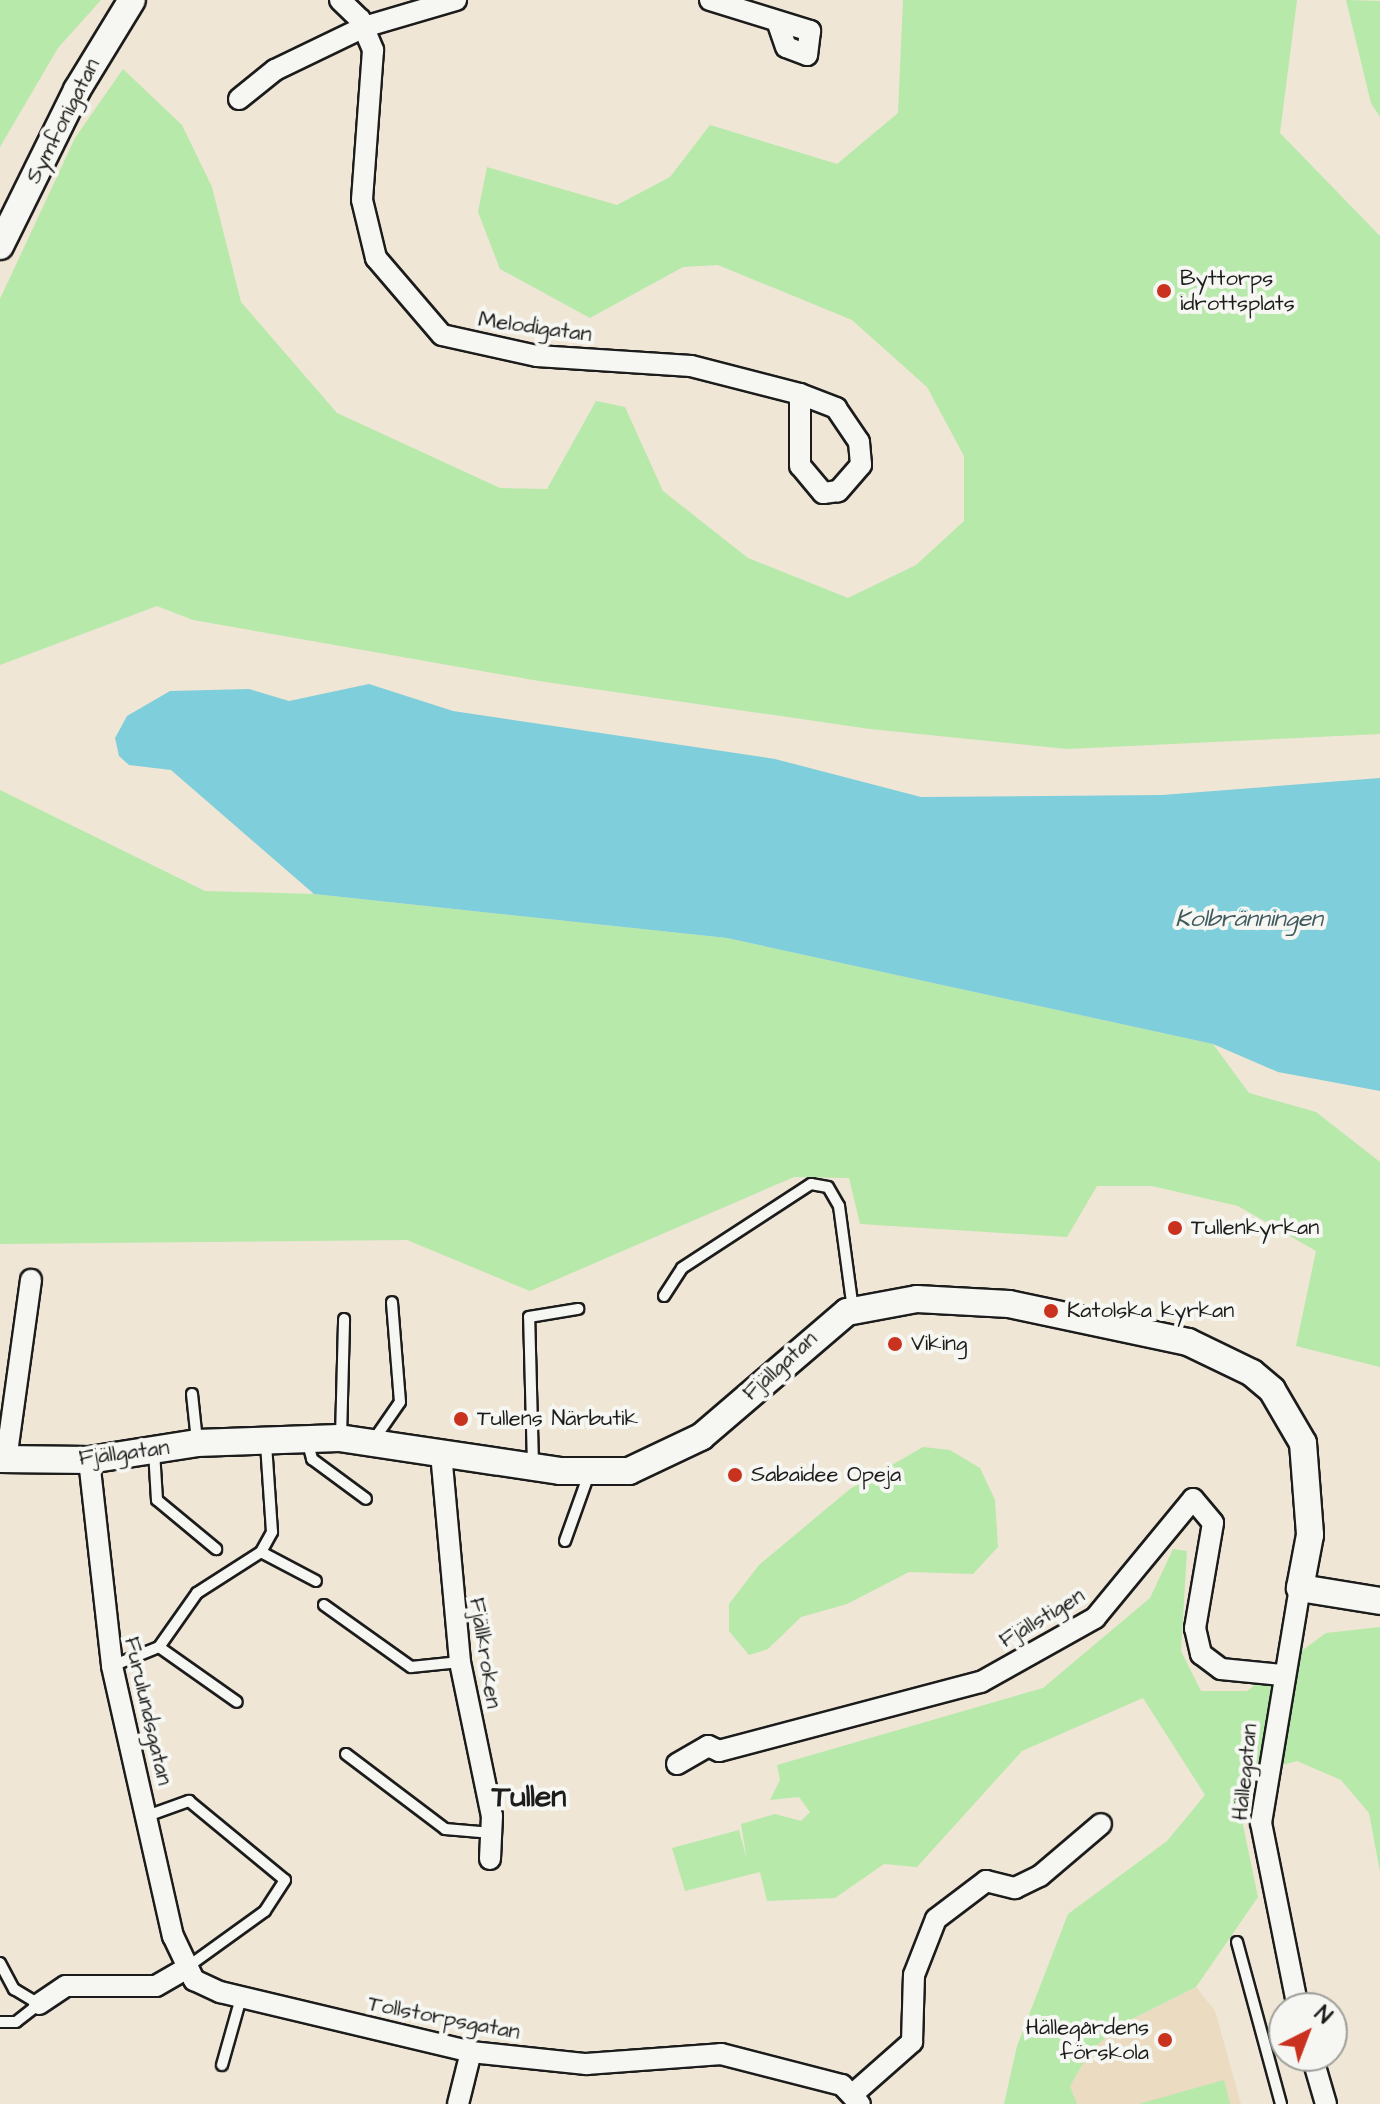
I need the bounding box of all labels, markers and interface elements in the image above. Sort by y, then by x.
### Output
street label: Symfonigatan [20,54,106,188]
place label: Byttorps idrottsplats [1180,265,1295,316]
marker: Byttorps idrottsplats [1155,282,1173,300]
street label: Melodigatan [477,306,593,348]
water label: Kolbränningen [1175,906,1323,934]
place label: Tullenkyrkan [1191,1215,1319,1241]
marker: Tullenkyrkan [1166,1219,1184,1237]
place label: Katolska kyrkan [1067,1298,1234,1324]
marker: Katolska kyrkan [1042,1302,1060,1320]
street label: Fjällgatan [737,1326,823,1406]
place label: Viking [911,1331,967,1357]
marker: Viking [886,1335,904,1353]
place label: Tullens Närbutik [477,1406,638,1432]
marker: Tullens Närbutik [452,1410,470,1428]
street label: Fjällgatan [77,1434,171,1472]
place label: Sabaidee Opeja [751,1462,901,1488]
marker: Sabaidee Opeja [726,1466,744,1484]
street label: Fjällstigen [995,1582,1089,1654]
street label: Fjällkroken [463,1596,507,1710]
street label: Furulundsgatan [118,1634,178,1788]
street label: Hällegatan [1227,1722,1263,1822]
district label: Tullen [492,1779,566,1815]
street label: Tollstorpsgatan [366,1990,522,2046]
north arrow [1268,1992,1348,2072]
text: N [1308,1999,1339,2031]
place label: Hällegårdens förskola [1026,2014,1149,2066]
marker: Hällegårdens förskola [1156,2031,1174,2049]

